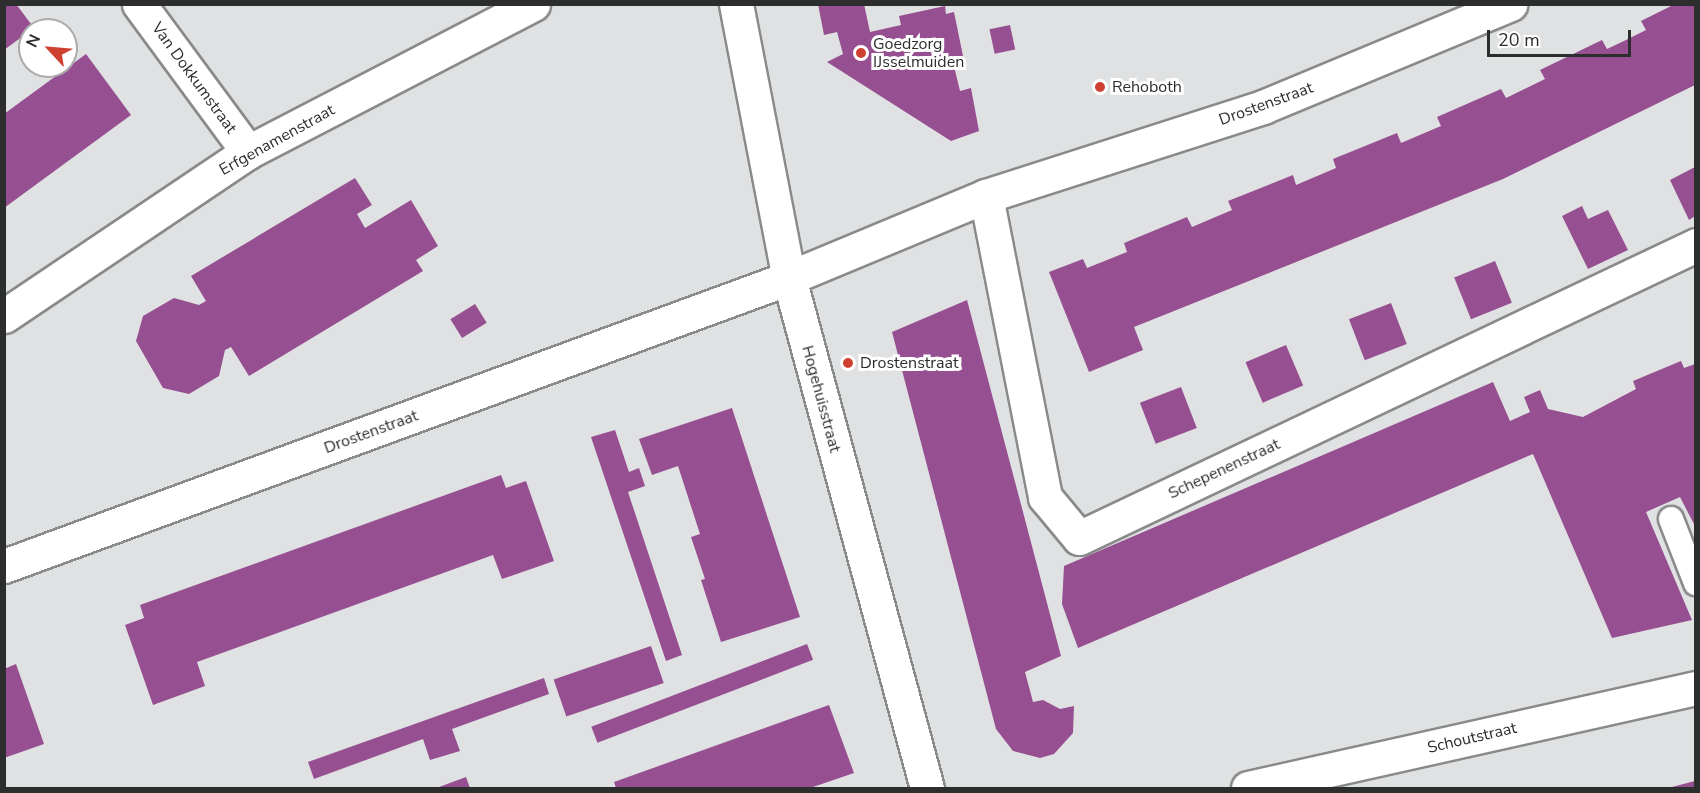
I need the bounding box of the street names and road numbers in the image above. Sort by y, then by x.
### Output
street label: Van Dokkumstraat [147,19,241,137]
street label: Drostenstraat [1216,78,1316,130]
street label: Erfgenamenstraat [216,100,338,180]
street label: Hogehuisstraat [798,343,844,455]
street label: Drostenstraat [321,406,421,458]
street label: Schepenenstraat [1165,435,1283,503]
street label: Schoutstraat [1425,718,1519,758]

